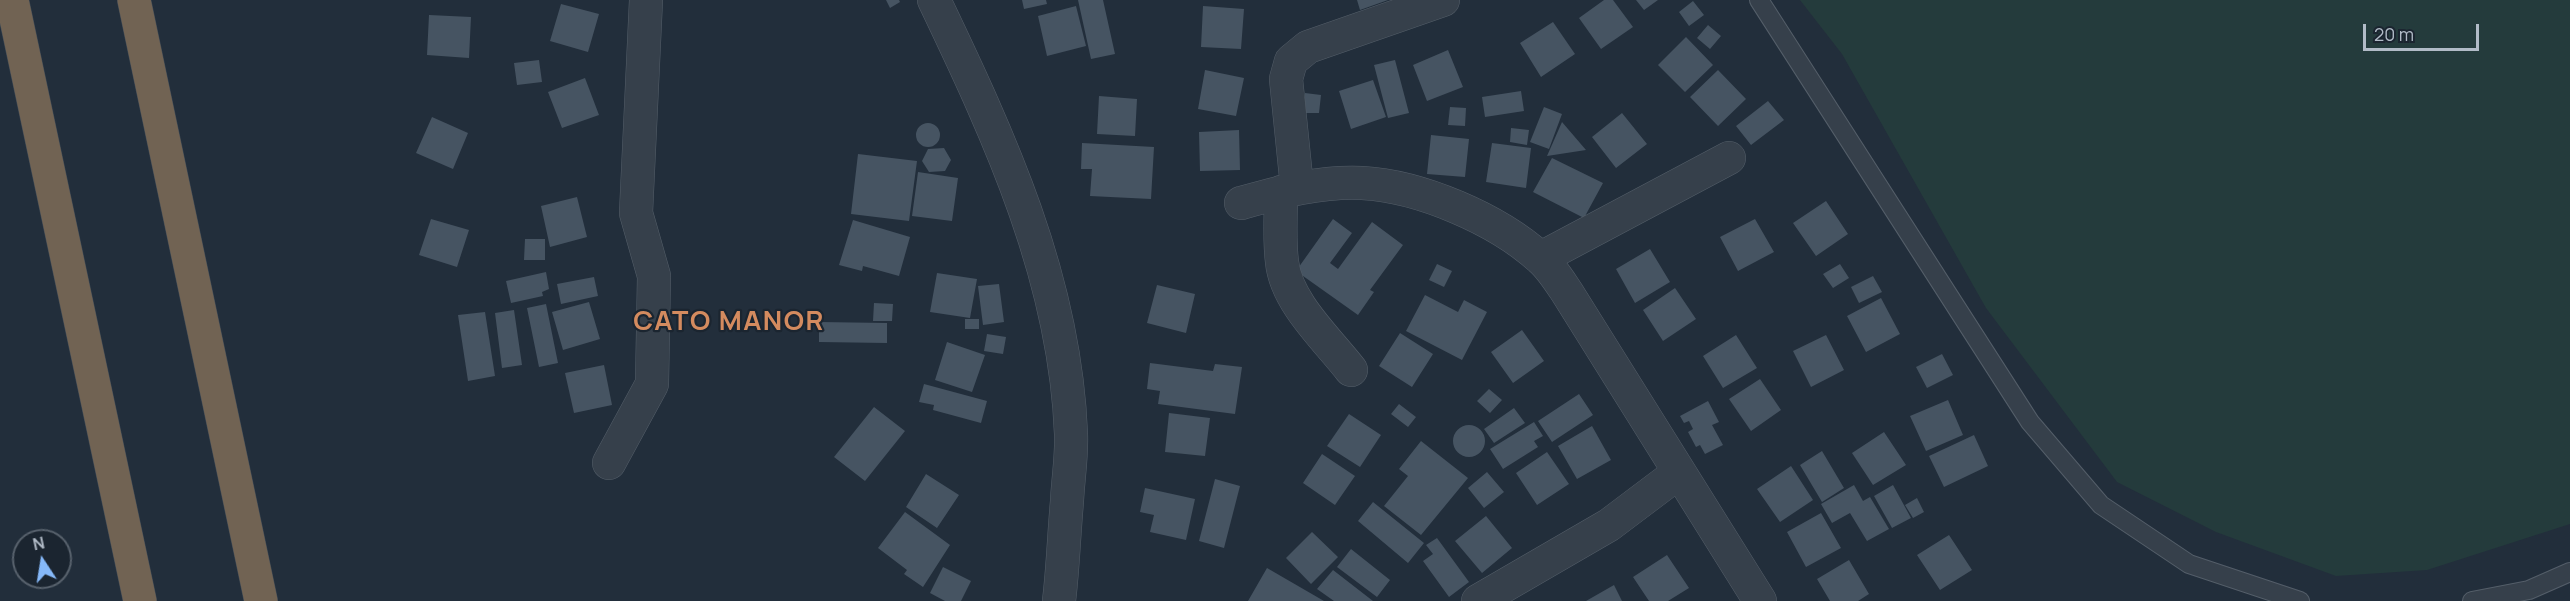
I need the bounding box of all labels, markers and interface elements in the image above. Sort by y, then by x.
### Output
scale bar [2366,12,2482,50]
text: 20 m [2374,22,2414,46]
district label: CATO MANOR [633,306,825,338]
north arrow [12,529,72,589]
text: N [31,531,47,555]

